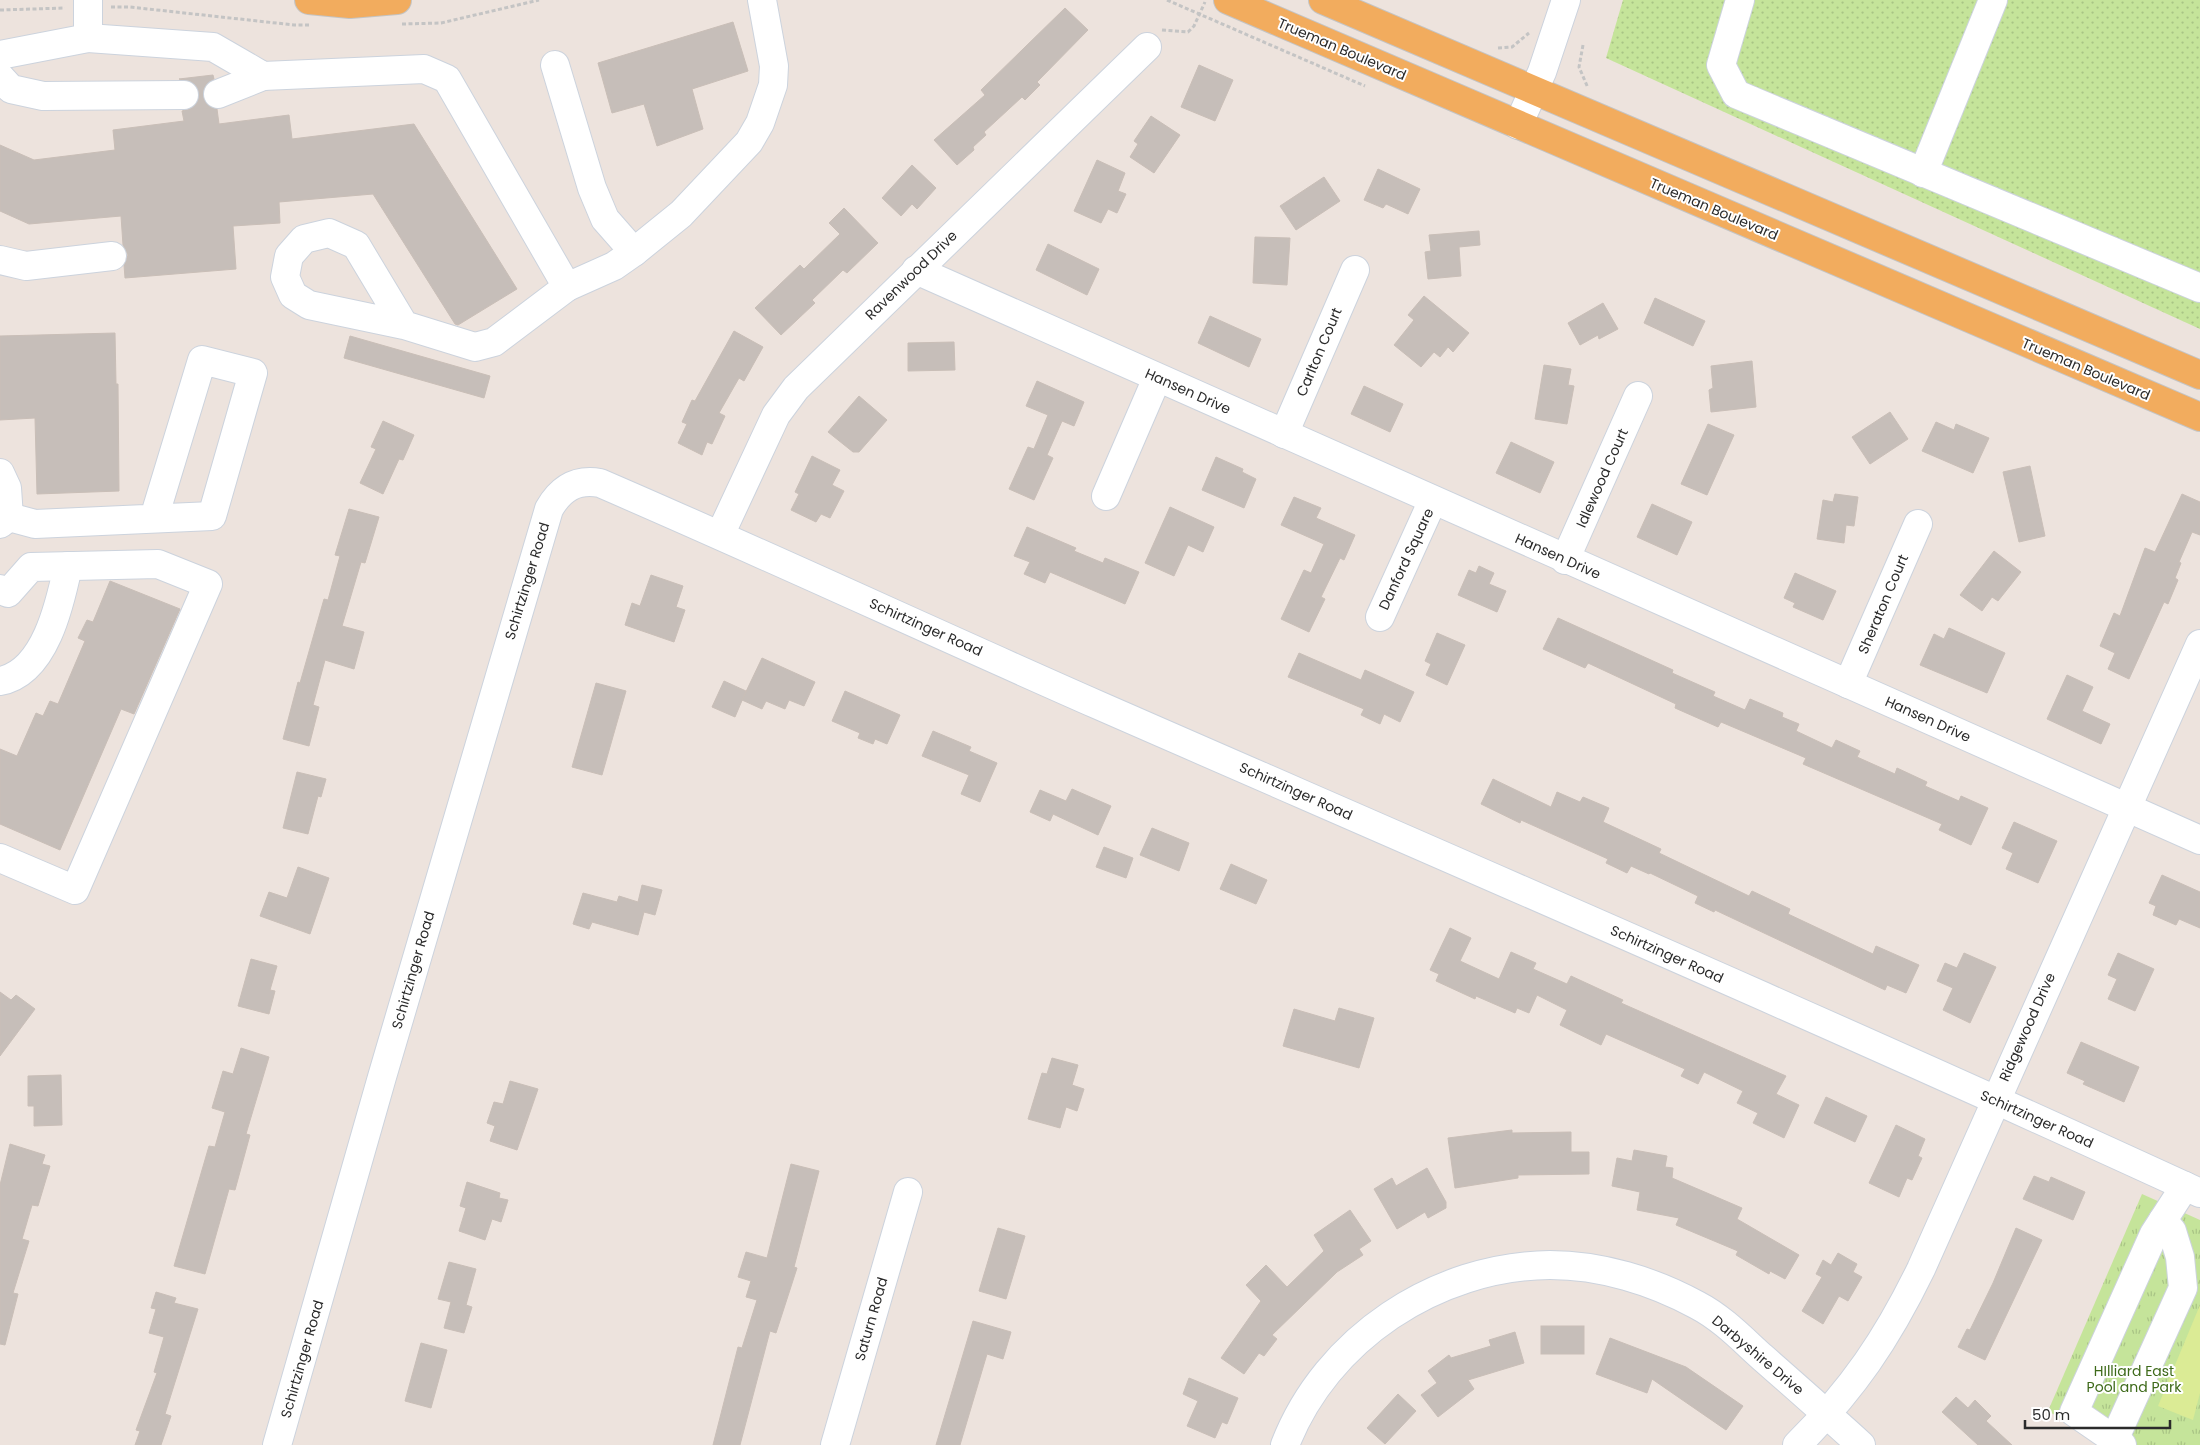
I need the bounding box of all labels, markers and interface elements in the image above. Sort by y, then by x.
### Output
street label: Trueman Boulevard [1275,13,1409,85]
street label: Trueman Boulevard [1647,173,1781,245]
street label: Ravenwood Drive [860,225,962,324]
street label: Carlton Court [1291,304,1347,400]
street label: Trueman Boulevard [2019,333,2153,405]
street label: Hansen Drive [1142,363,1234,419]
street label: Idlewood Court [1571,425,1633,531]
street label: Danford Square [1374,504,1439,613]
street label: Schirtzinger Road [500,520,554,642]
street label: Hansen Drive [1512,528,1604,584]
street label: Sheraton Court [1853,551,1913,657]
street label: Schirtzinger Road [866,593,986,661]
street label: Hansen Drive [1882,691,1974,747]
street label: Schirtzinger Road [1236,757,1356,825]
street label: Schirtzinger Road [387,909,439,1031]
street label: Schirtzinger Road [1607,920,1727,988]
street label: Ridgewood Drive [1994,969,2060,1085]
street label: Schirtzinger Road [1977,1085,2097,1153]
street label: Saturn Road [850,1275,892,1363]
street label: Schirtzinger Road [276,1298,328,1420]
street label: Darbyshire Drive [1708,1311,1808,1400]
park label: HIlliard East Pool and Park [2087,1361,2182,1397]
scale bar [2025,1398,2170,1430]
text: 50 m [2032,1404,2070,1425]

